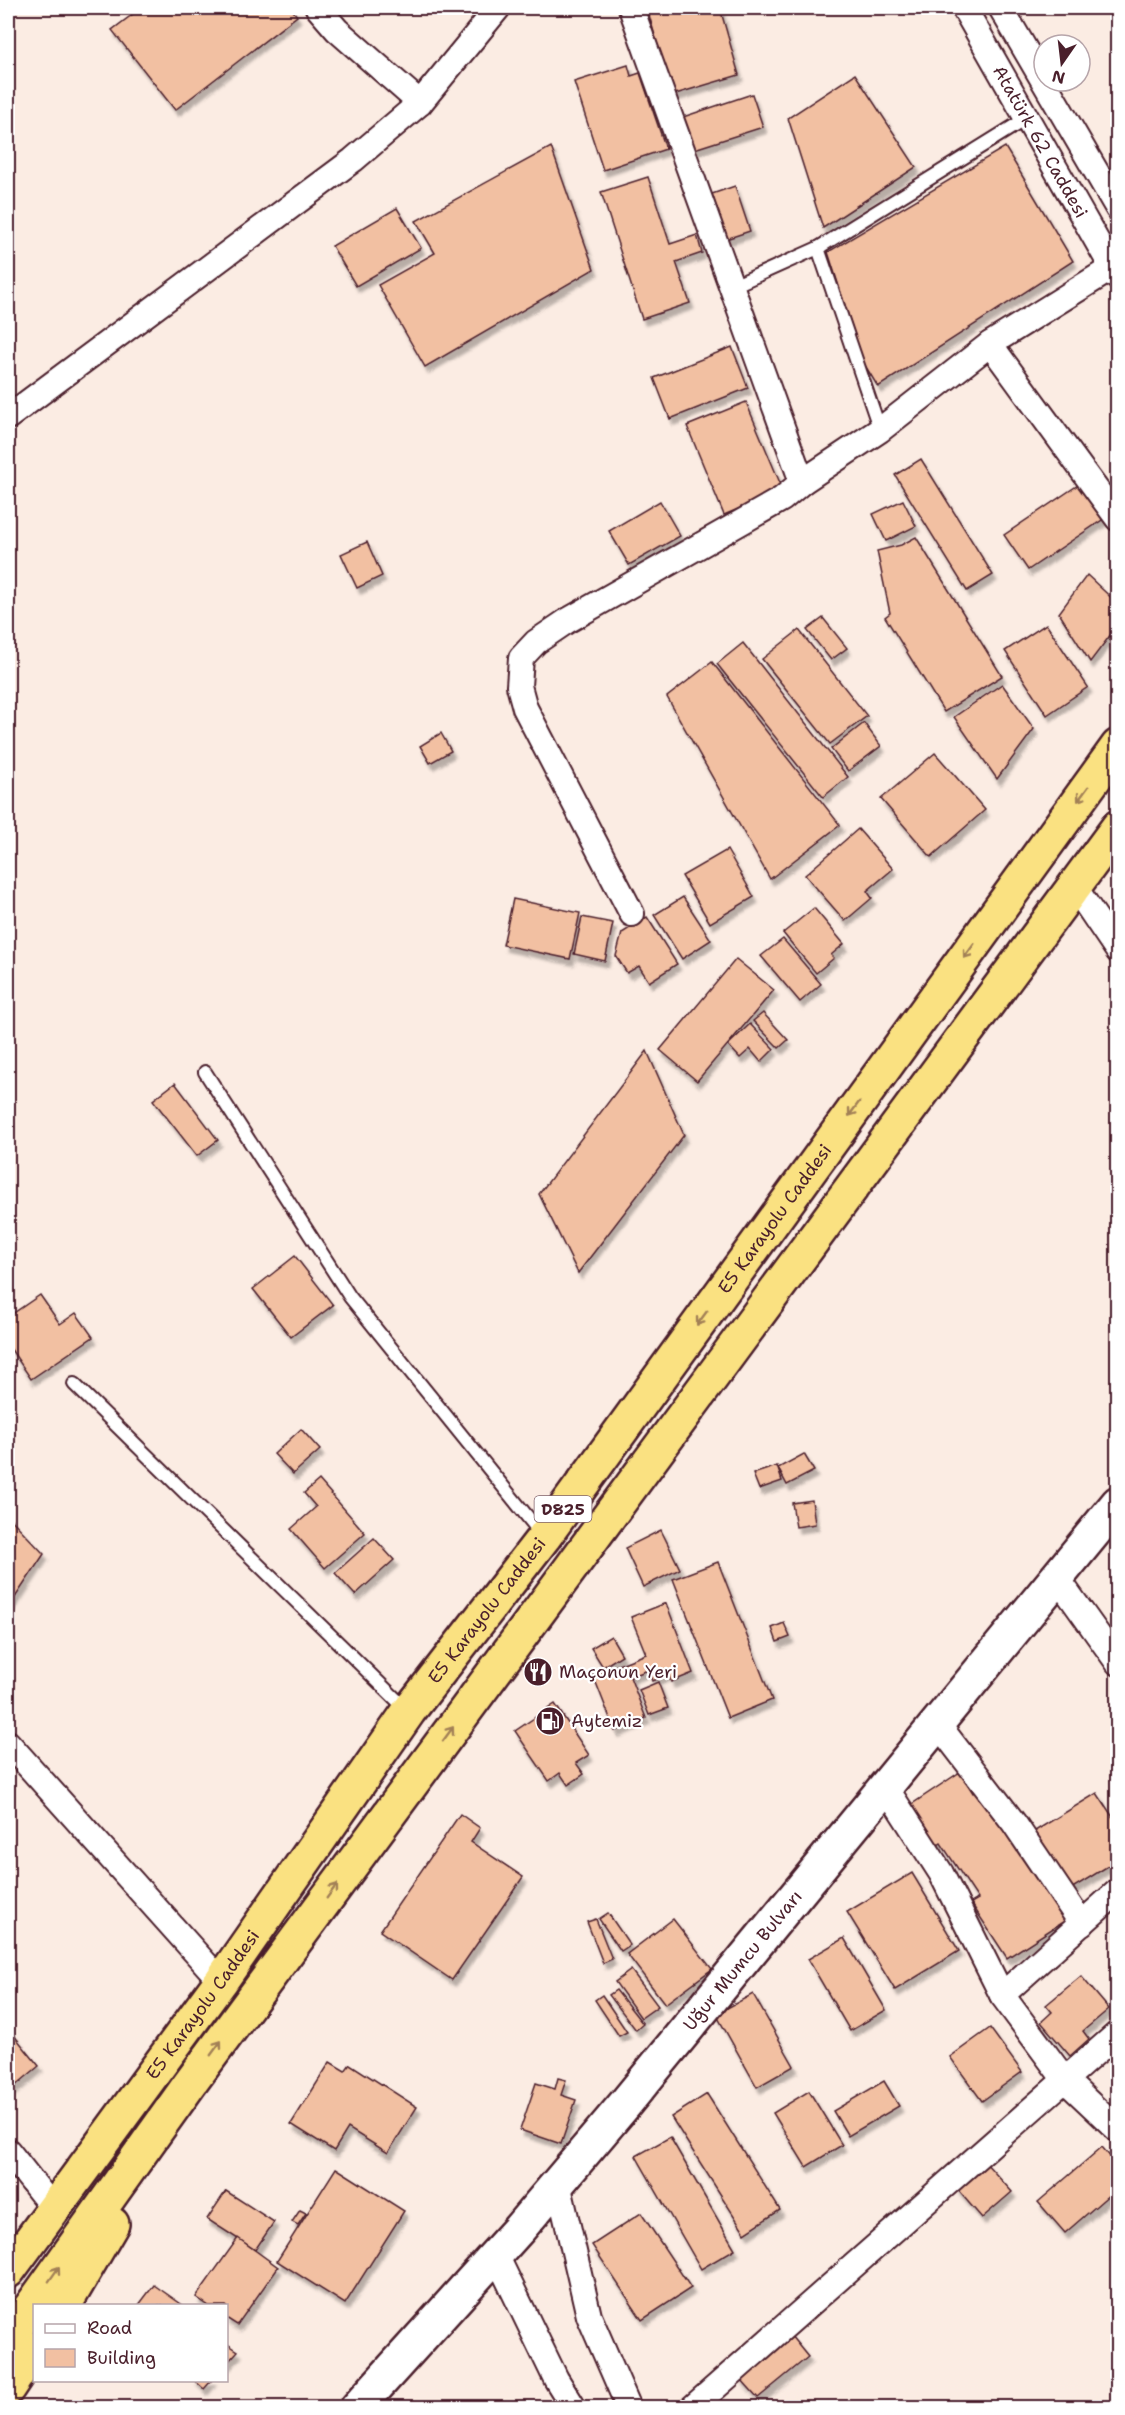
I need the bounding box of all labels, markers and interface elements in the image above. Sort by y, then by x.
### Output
north arrow [1032,33,1092,93]
street label: Atatürk 62 Caddesi [987,61,1093,222]
text: N [1050,65,1067,89]
one-way arrow [1077,785,1089,801]
one-way arrow [962,943,975,959]
one-way arrow [848,1101,860,1117]
street label: E5 Karayolu Caddesi [712,1139,837,1299]
one-way arrow [696,1309,709,1325]
road number: D825 [534,1496,592,1522]
street label: E5 Karayolu Caddesi [423,1532,551,1689]
restaurant icon: Maçonun Yeri [522,1656,554,1688]
place label: Maçonun Yeri [559,1660,677,1684]
fuel station icon: Aytemiz [534,1705,566,1737]
place label: Aytemiz [571,1709,642,1733]
one-way arrow [442,1726,454,1742]
one-way arrow [326,1883,339,1899]
street label: Uğur Mumcu Bulvarı [678,1885,808,2036]
street label: E5 Karayolu Caddesi [141,1925,265,2084]
one-way arrow [210,2040,223,2056]
one-way arrow [48,2267,60,2283]
legend [33,2304,228,2382]
text: Road [87,2316,132,2340]
text: Building [87,2346,156,2370]

